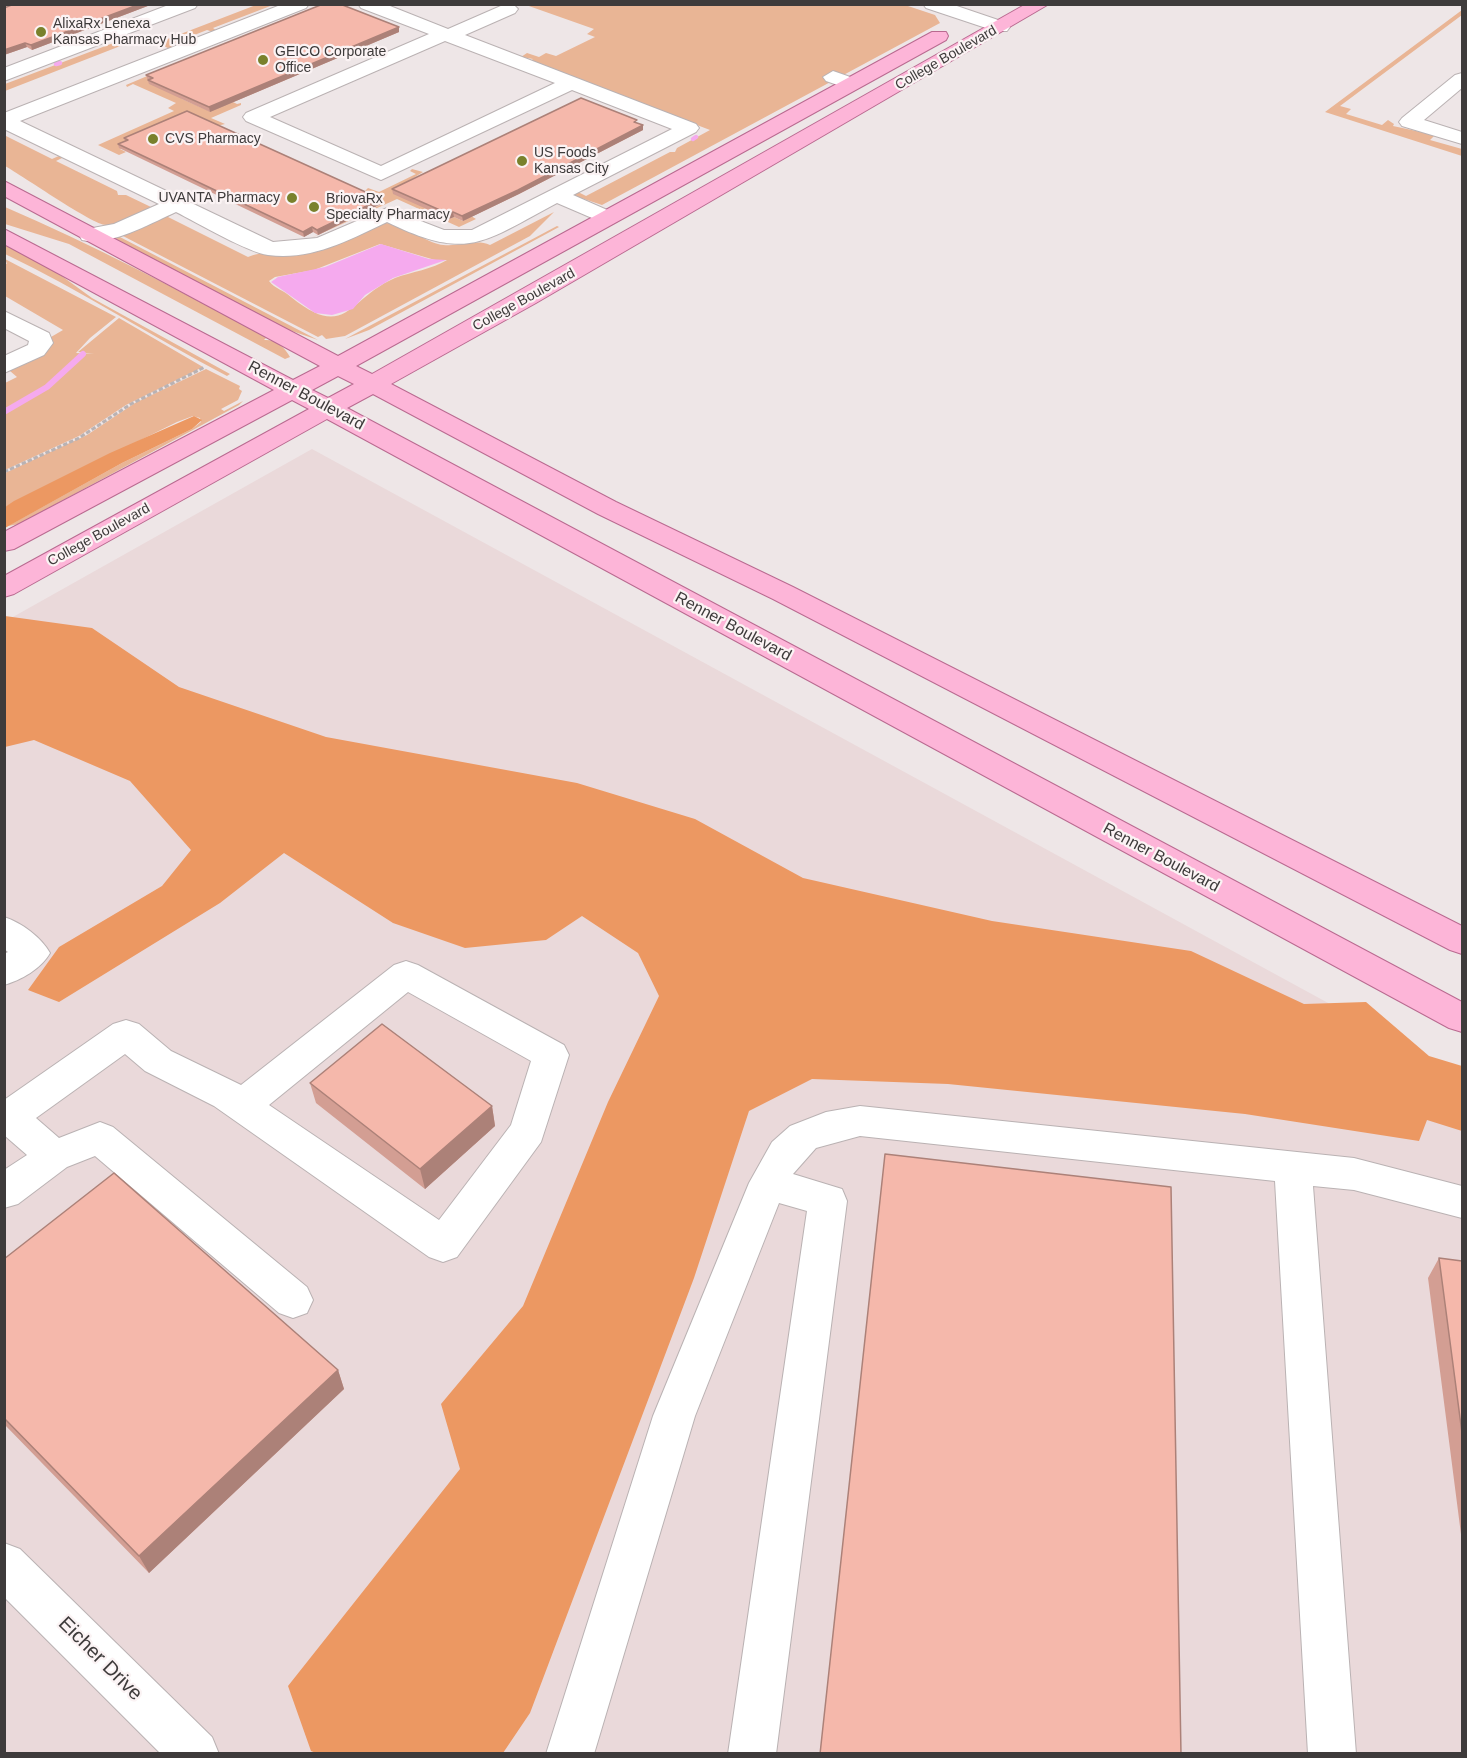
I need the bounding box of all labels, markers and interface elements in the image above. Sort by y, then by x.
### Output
place label: AlixaRx Lenexa Kansas Pharmacy Hub [53,16,196,48]
street label: College Boulevard [892,22,1000,94]
marker: AlixaRx Lenexa Kansas Pharmacy Hub [34,25,48,39]
place label: GEICO Corporate Office [275,44,386,76]
marker: GEICO Corporate Office [256,53,270,67]
place label: CVS Pharmacy [165,131,261,147]
marker: CVS Pharmacy [146,132,160,146]
place label: US Foods Kansas City [534,145,609,178]
marker: US Foods Kansas City [515,154,529,168]
place label: UVANTA Pharmacy [158,190,280,206]
marker: UVANTA Pharmacy [285,191,299,205]
place label: BriovaRx Specialty Pharmacy [326,191,450,224]
marker: BriovaRx Specialty Pharmacy [307,200,321,214]
street label: College Boulevard [470,265,578,335]
street label: Renner Boulevard [245,357,367,435]
street label: College Boulevard [45,500,153,570]
street label: Renner Boulevard [672,588,794,666]
street label: Renner Boulevard [1100,819,1222,897]
street label: Eicher Drive [53,1612,147,1706]

